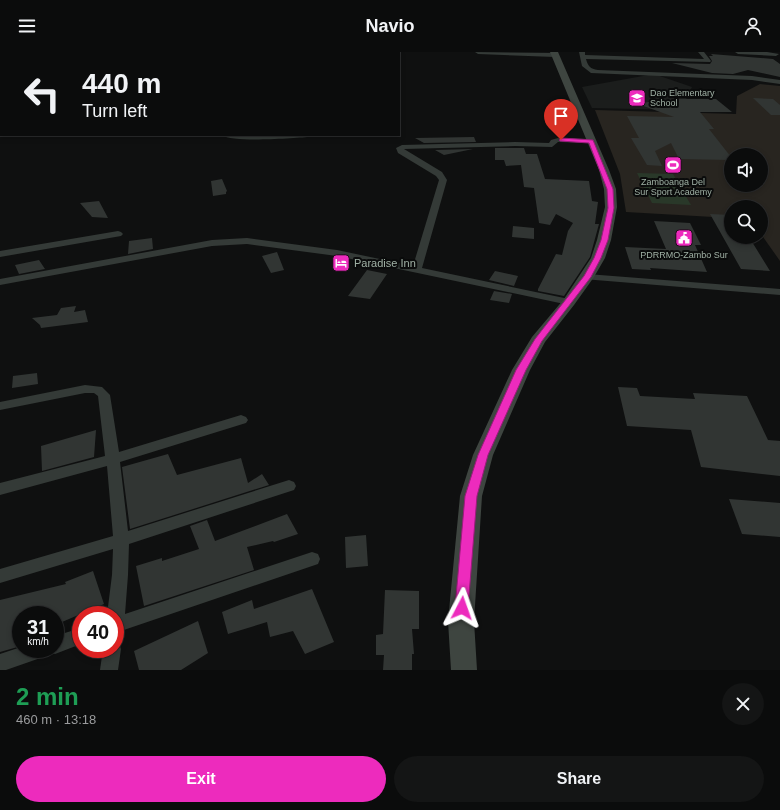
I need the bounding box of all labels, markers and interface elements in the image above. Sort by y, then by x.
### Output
icon: menu [16,15,38,37]
icon: person [742,15,764,37]
text: Navio [365,16,415,36]
icon: left [16,68,68,120]
text: 440 m [82,68,161,99]
school or university icon: Dao Elementary School [627,88,647,108]
place label: Dao Elementary School [650,88,715,108]
pin [544,99,578,140]
text: Turn left [82,101,147,121]
icon: arrive [550,105,572,127]
map controls [724,148,768,244]
button: sound [724,148,768,192]
sports icon: Zamboanga Del Sur Sport Academy [663,155,683,175]
place label: Zamboanga Del Sur Sport Academy [634,177,712,197]
button: search [724,200,768,244]
public building icon: PDRRMO-Zambo Sur [674,228,694,248]
place label: PDRRMO-Zambo Sur [640,250,728,260]
hotel icon: Paradise Inn [331,253,351,273]
place label: Paradise Inn [354,257,416,269]
position arrow [441,587,483,629]
speed limit sign: 40 [72,606,124,658]
text: 31 [27,616,49,638]
text: km/h [27,636,49,647]
text: 2 min [16,683,79,710]
button: close [722,683,764,725]
text: 460 m · 13:18 [16,712,96,727]
button: Exit [16,756,386,802]
button: Share [394,756,764,802]

